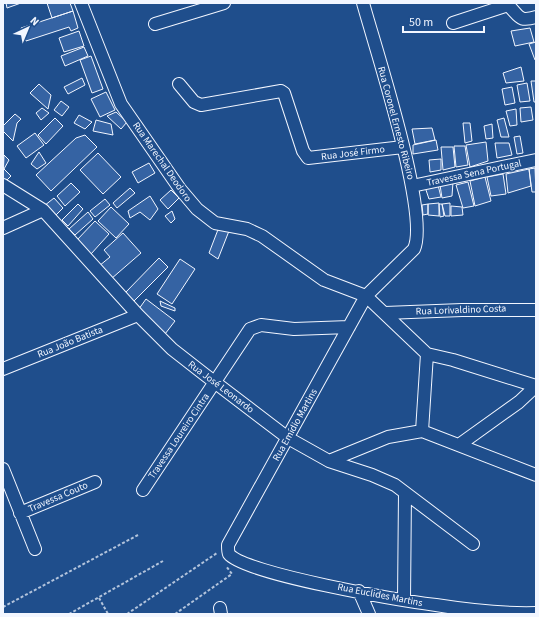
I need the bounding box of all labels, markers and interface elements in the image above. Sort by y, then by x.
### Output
north arrow [8,8,48,48]
scale bar [403,8,484,34]
text: N [27,13,42,29]
text: 50 m [409,14,433,31]
street label: Rua Coronel Ernesto Ribeiro [374,65,418,181]
street label: Rua Marechal Deodoro [129,119,195,205]
street label: Rua José Firmo [320,142,386,164]
street label: Travessa Sena Portugal [425,156,523,190]
street label: Rua Lorivaldino Costa [416,301,506,319]
street label: Rua João Batista [35,322,105,362]
street label: Rua José Leonardo [185,357,257,417]
street label: Rua Emídio Martins [269,386,321,464]
street label: Travessa Loureiro Cintra [145,390,213,482]
street label: Travessa Couto [26,478,90,516]
street label: Rua Euclides Martins [336,580,424,610]

